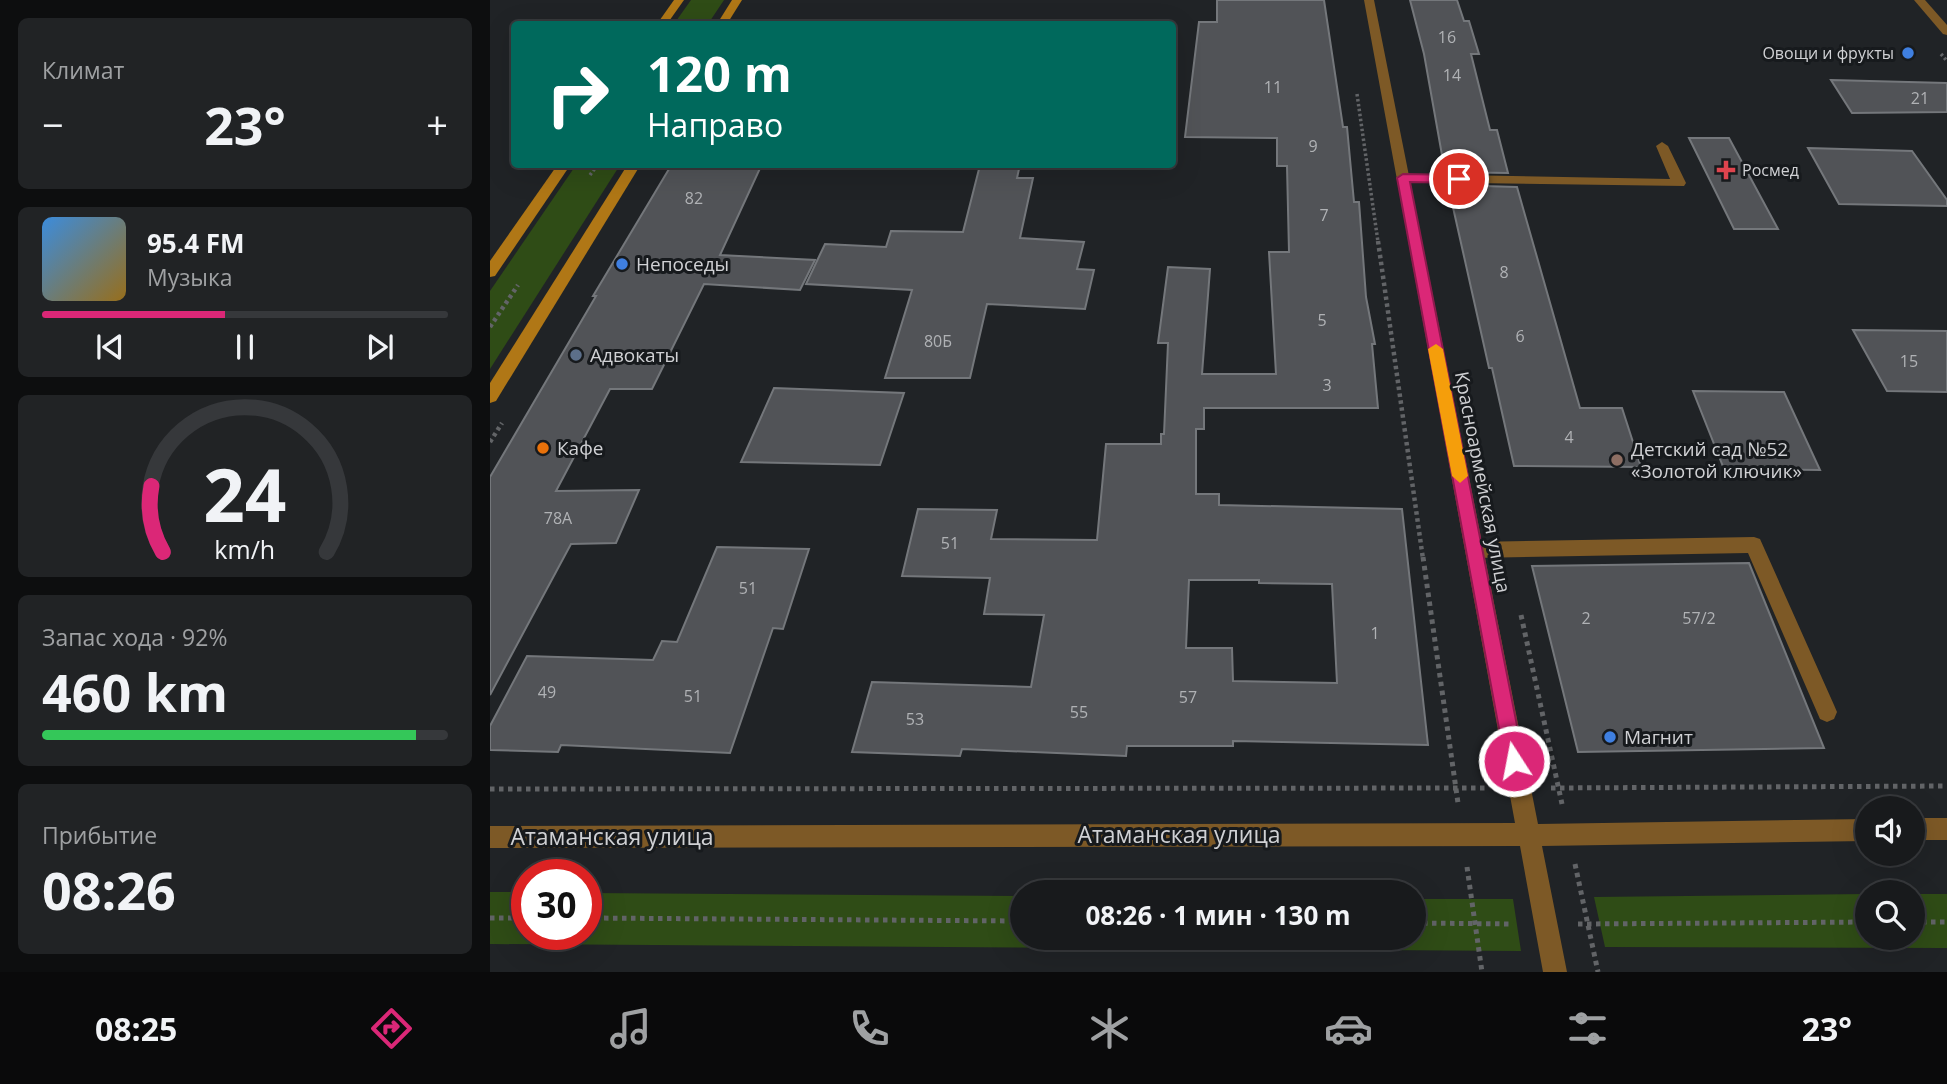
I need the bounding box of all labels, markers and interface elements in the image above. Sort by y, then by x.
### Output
house number: 16 [1438,26,1456,48]
text: 120 m [647,40,792,106]
place label: Овощи и фрукты [1762,42,1894,64]
marker: Овощи и фрукты [1900,45,1916,61]
icon: right [532,49,623,140]
text: Климат [42,54,124,86]
house number: 14 [1443,64,1461,86]
house number: 11 [1264,76,1282,98]
house number: 21 [1911,87,1929,109]
text: 23° [204,89,286,160]
text: − [42,98,64,150]
text: + [426,98,448,150]
text: Направо [647,103,783,146]
house number: 9 [1308,135,1318,157]
pin [1429,149,1489,209]
place label: Росмед [1742,159,1799,181]
icon: arrive [1440,160,1478,198]
marker: Росмед [1716,160,1736,180]
house number: 82 [685,187,703,209]
house number: 7 [1319,204,1329,226]
text: 95.4 FM [147,225,245,261]
place label: Непоседы [636,251,729,277]
marker: Непоседы [614,256,630,272]
text: Музыка [147,261,233,293]
house number: 8 [1499,261,1509,283]
house number: 5 [1317,309,1327,331]
house number: 6 [1515,325,1525,347]
icon: previous [91,328,129,366]
icon: pause [226,328,264,366]
icon: next [361,328,399,366]
house number: 80Б [924,330,952,352]
place label: Адвокаты [590,342,679,368]
marker: Адвокаты [568,347,584,363]
house number: 15 [1900,350,1918,372]
street label: Красноармейская улица [1449,369,1517,595]
house number: 3 [1322,374,1332,396]
house number: 4 [1564,426,1574,448]
place label: Кафе [557,435,603,461]
place label: Детский сад №52 «Золотой ключик» [1631,436,1802,484]
marker: Кафе [535,440,551,456]
text: 24 [203,444,287,543]
marker: Детский сад №52 «Золотой ключик» [1609,452,1625,468]
house number: 78А [544,507,573,529]
text: km/h [215,532,275,566]
house number: 51 [941,532,959,554]
house number: 51 [739,577,757,599]
house number: 2 [1581,607,1591,629]
house number: 57/2 [1682,607,1716,629]
text: Запас хода · 92% [42,621,227,653]
house number: 1 [1370,622,1380,644]
text: 460 km [42,656,228,727]
house number: 49 [538,681,556,703]
house number: 51 [684,685,702,707]
house number: 57 [1179,686,1197,708]
house number: 55 [1070,701,1088,723]
house number: 53 [906,708,924,730]
position arrow [1477,724,1551,798]
place label: Магнит [1624,724,1693,750]
marker: Магнит [1602,729,1618,745]
map controls [1855,796,1925,950]
button: sound [1855,796,1925,866]
street label: Атаманская улица [1077,818,1281,850]
text: Прибытие [42,819,157,851]
street label: Атаманская улица [510,820,714,852]
text: 08:26 [42,854,176,925]
speed limit sign: 30 [511,859,602,950]
button: search [1855,880,1925,950]
text: 08:26 · 1 мин · 130 m [1085,897,1351,933]
icon: directions [367,1004,416,1053]
icon: music [606,1004,655,1053]
icon: phone [845,1004,894,1053]
icon: climate [1085,1004,1134,1053]
icon: car [1324,1004,1373,1053]
icon: filters [1563,1004,1612,1053]
text: 08:25 [95,1007,177,1050]
text: 23° [1802,1007,1852,1050]

